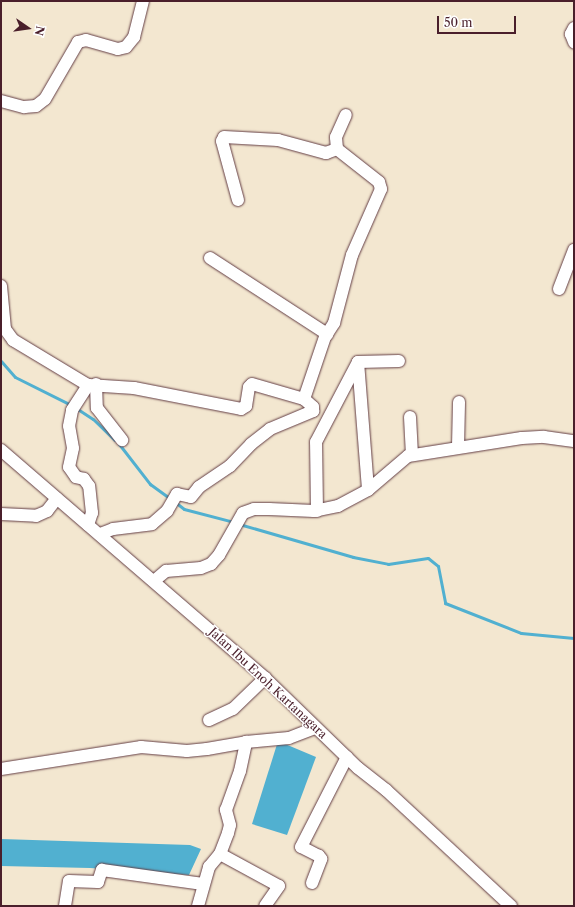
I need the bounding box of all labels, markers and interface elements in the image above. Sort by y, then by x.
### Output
north arrow [8,8,48,48]
scale bar [439,8,518,34]
text: 50 m [444,15,473,30]
text: N [32,24,48,37]
street label: Jalan Ibu Enoh Kartanagara [206,624,330,742]

